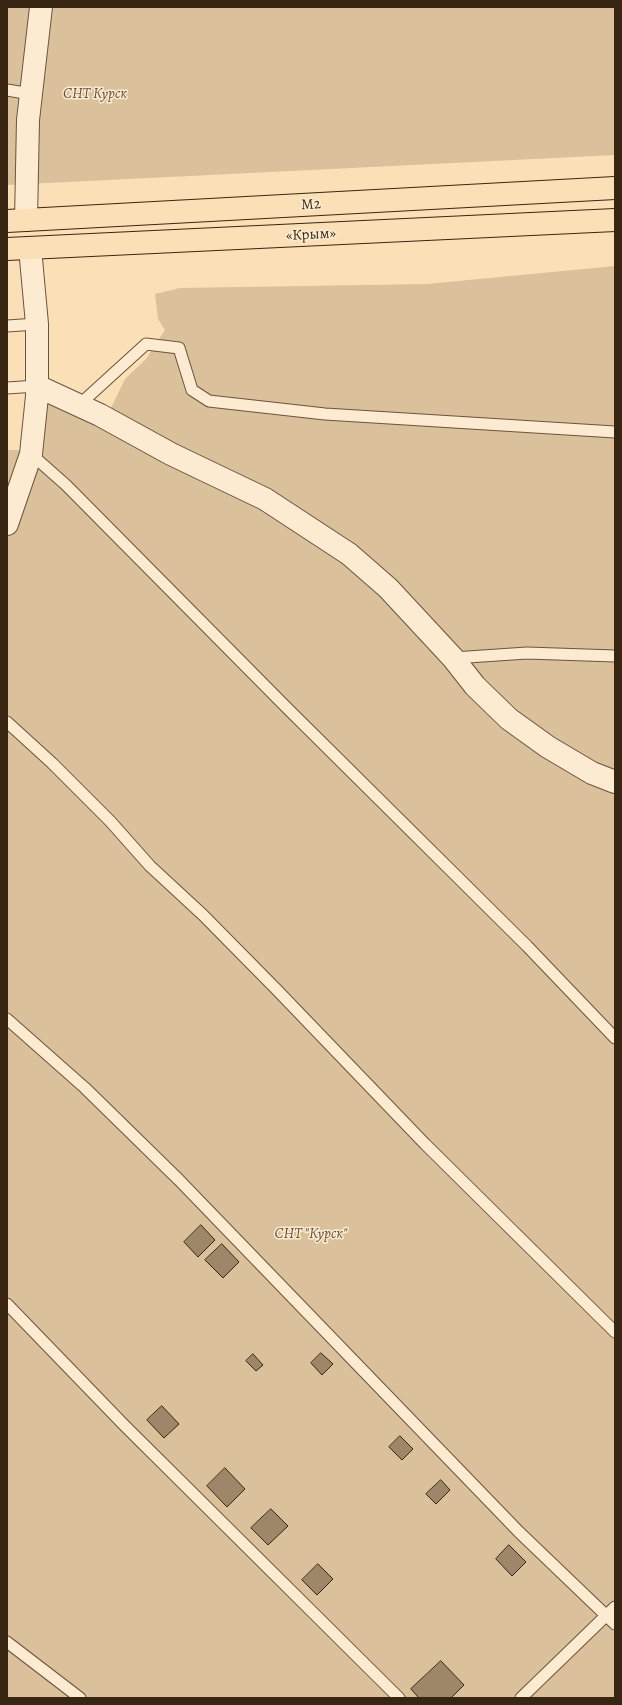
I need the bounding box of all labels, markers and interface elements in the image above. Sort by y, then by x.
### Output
park label: СНТ Курск [63,85,127,103]
street label: М2 [301,195,321,215]
street label: «Крым» [286,225,336,245]
park label: СНТ "Курск" [275,1225,347,1243]

